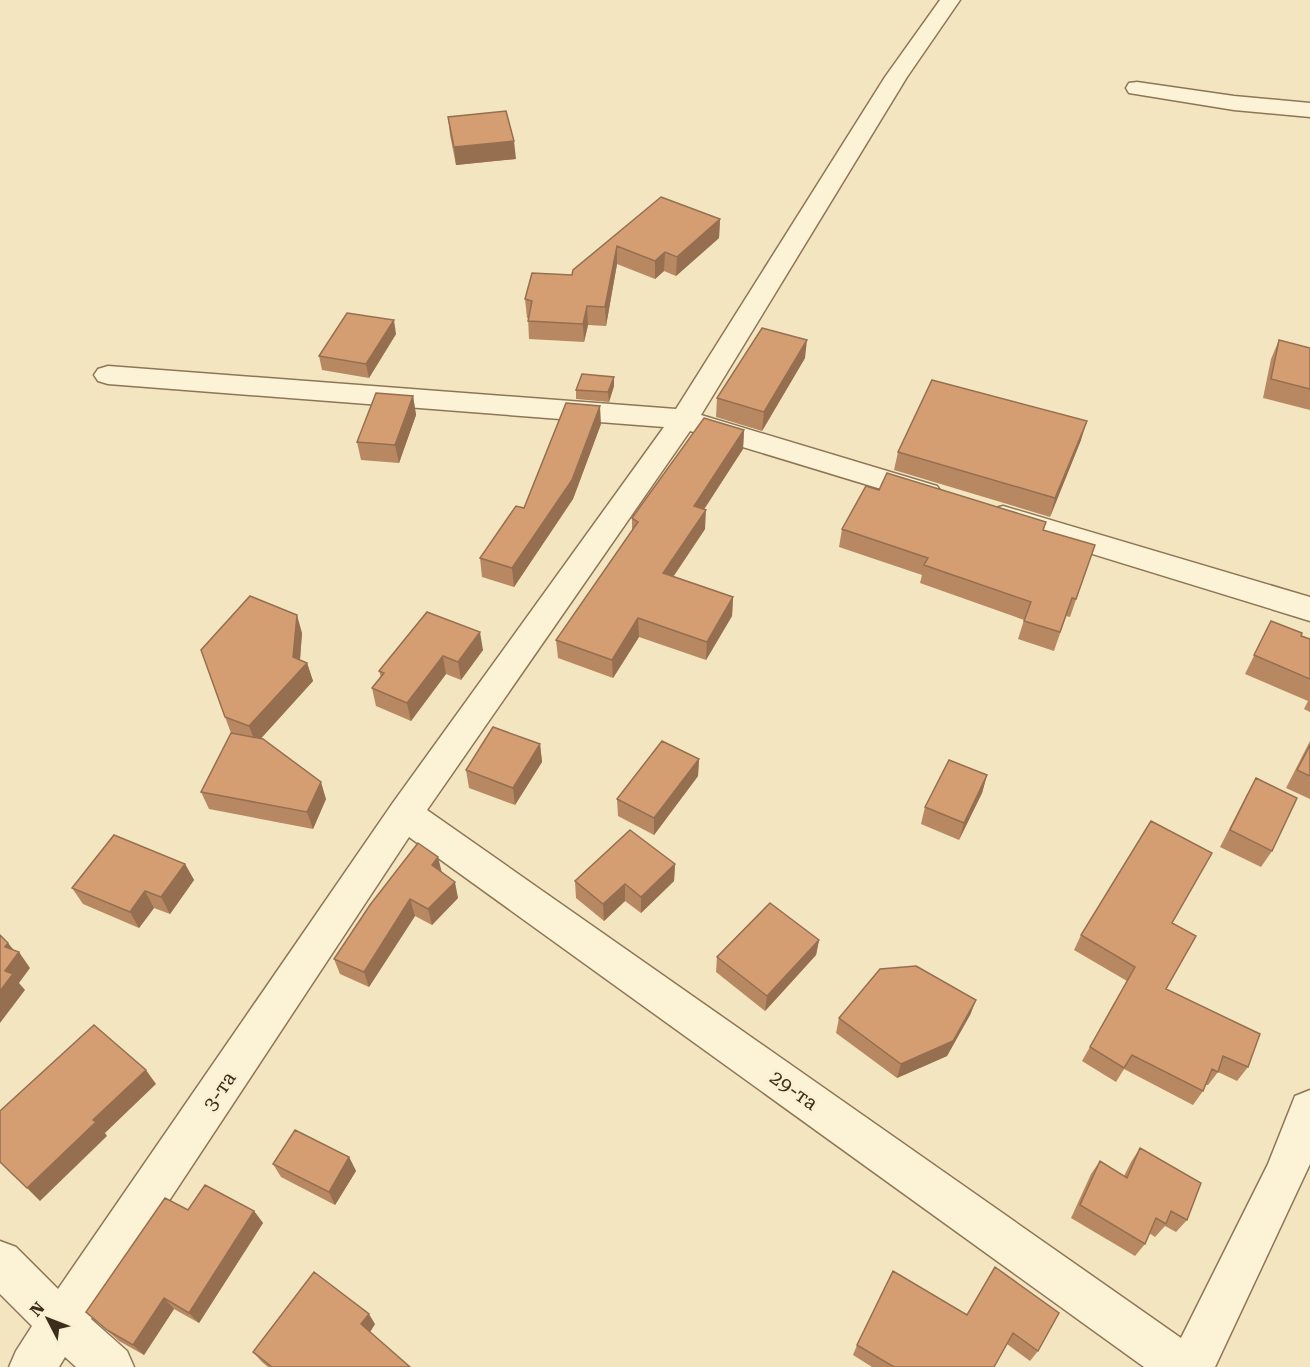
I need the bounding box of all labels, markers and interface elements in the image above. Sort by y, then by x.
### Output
street label: 29-та [765,1065,823,1115]
street label: 3-та [197,1067,241,1115]
north arrow [18,1289,78,1349]
text: N [26,1298,48,1320]

